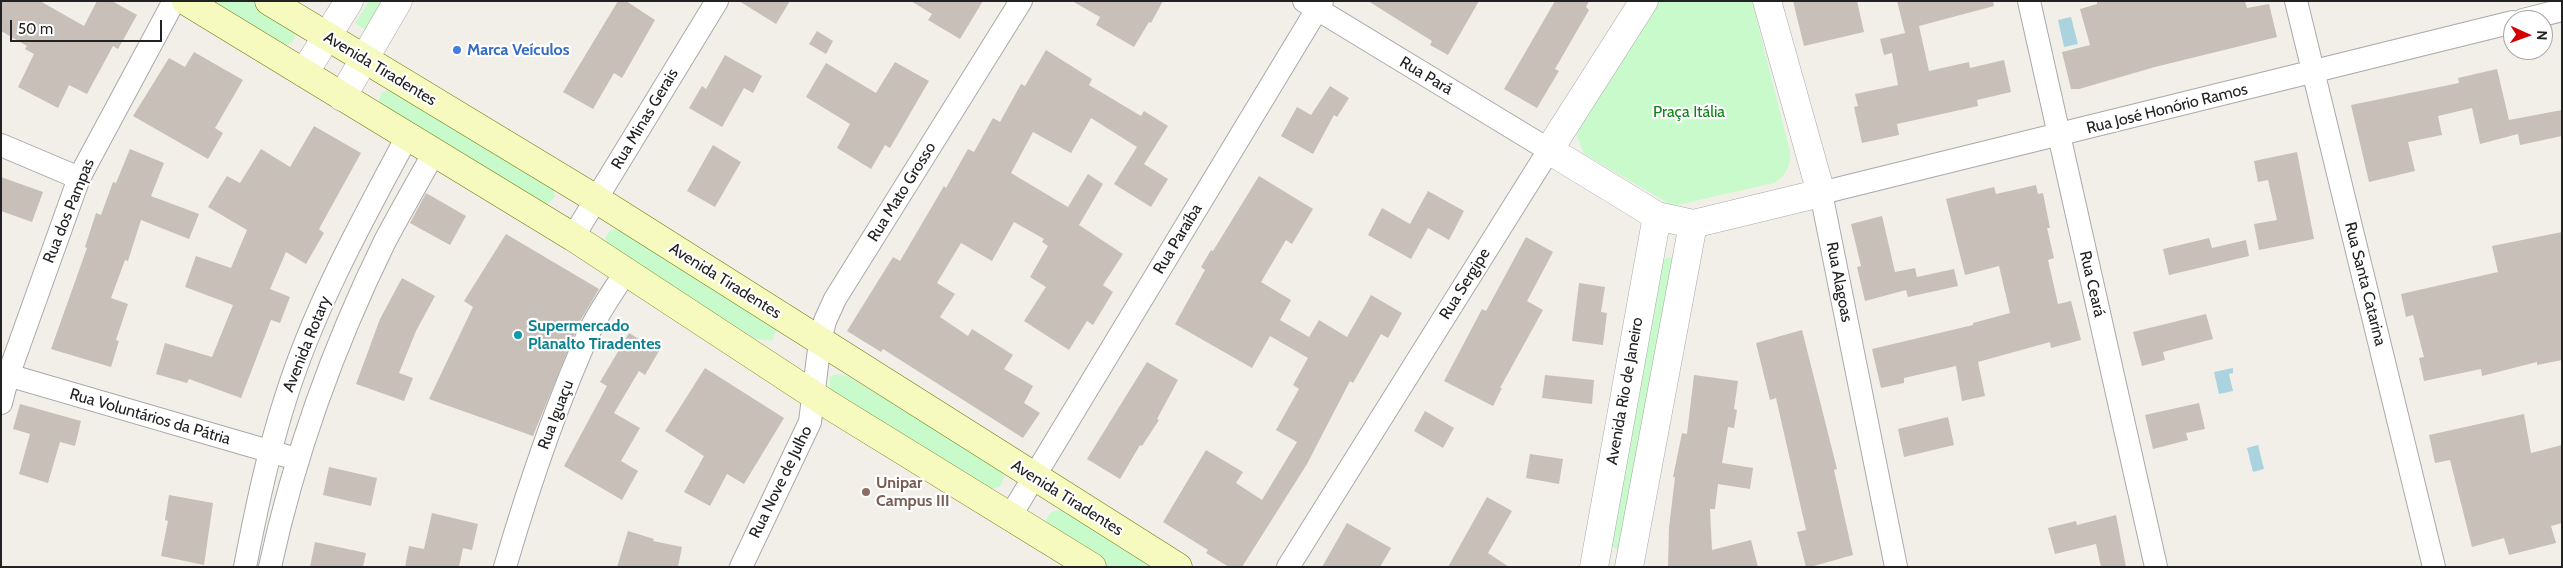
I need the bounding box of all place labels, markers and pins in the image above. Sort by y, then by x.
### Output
place label: Marca Veículos [467,40,569,60]
marker: Marca Veículos [451,44,463,56]
place label: Supermercado Planalto Tiradentes [528,316,661,354]
marker: Supermercado Planalto Tiradentes [512,329,524,341]
place label: Unipar Campus III [876,473,950,511]
marker: Unipar Campus III [860,486,872,498]

